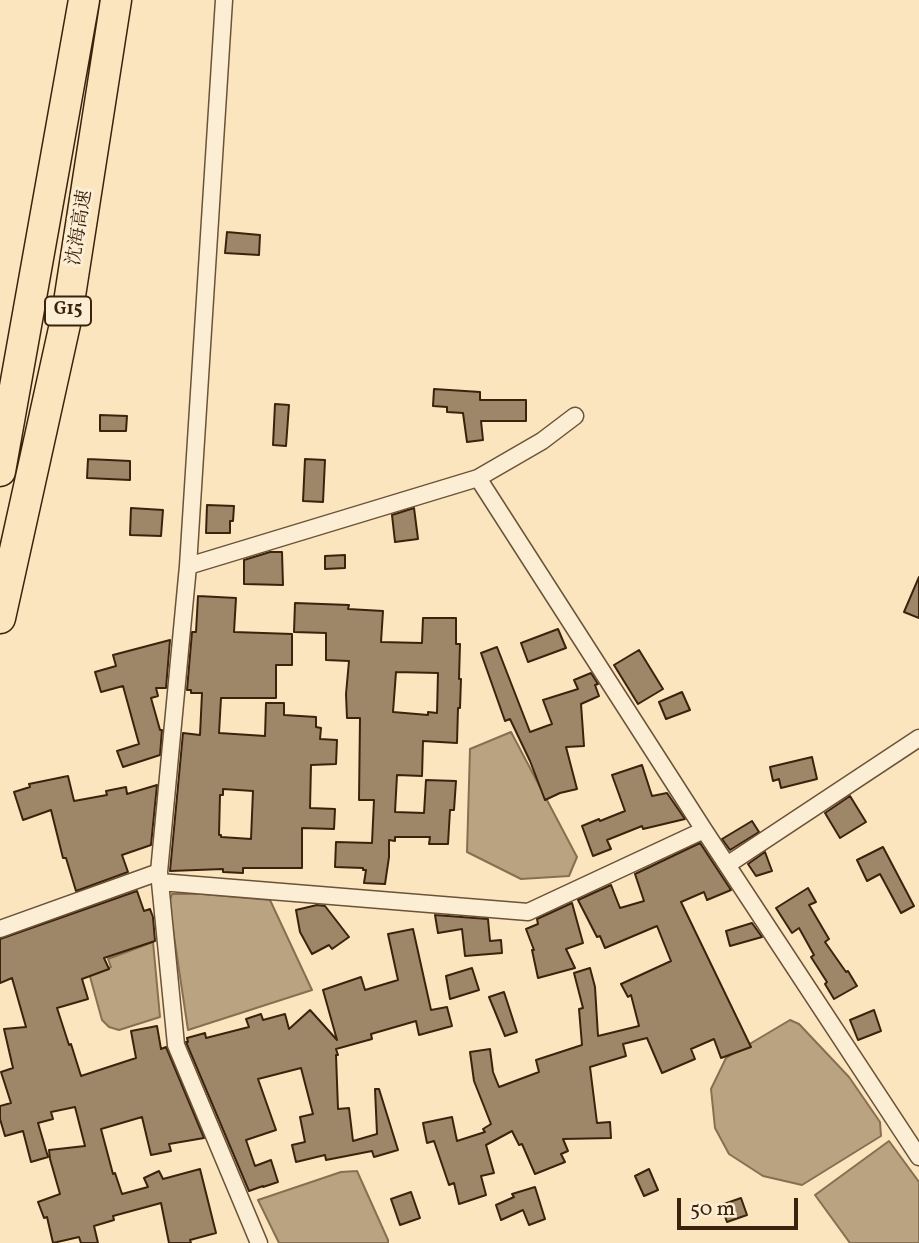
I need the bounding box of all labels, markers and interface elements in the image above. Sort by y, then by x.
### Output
street label: 沈海高速 [64,189,98,267]
road number: G15 [45,296,91,326]
scale bar [681,1184,802,1228]
text: 50 m [690,1195,735,1224]

